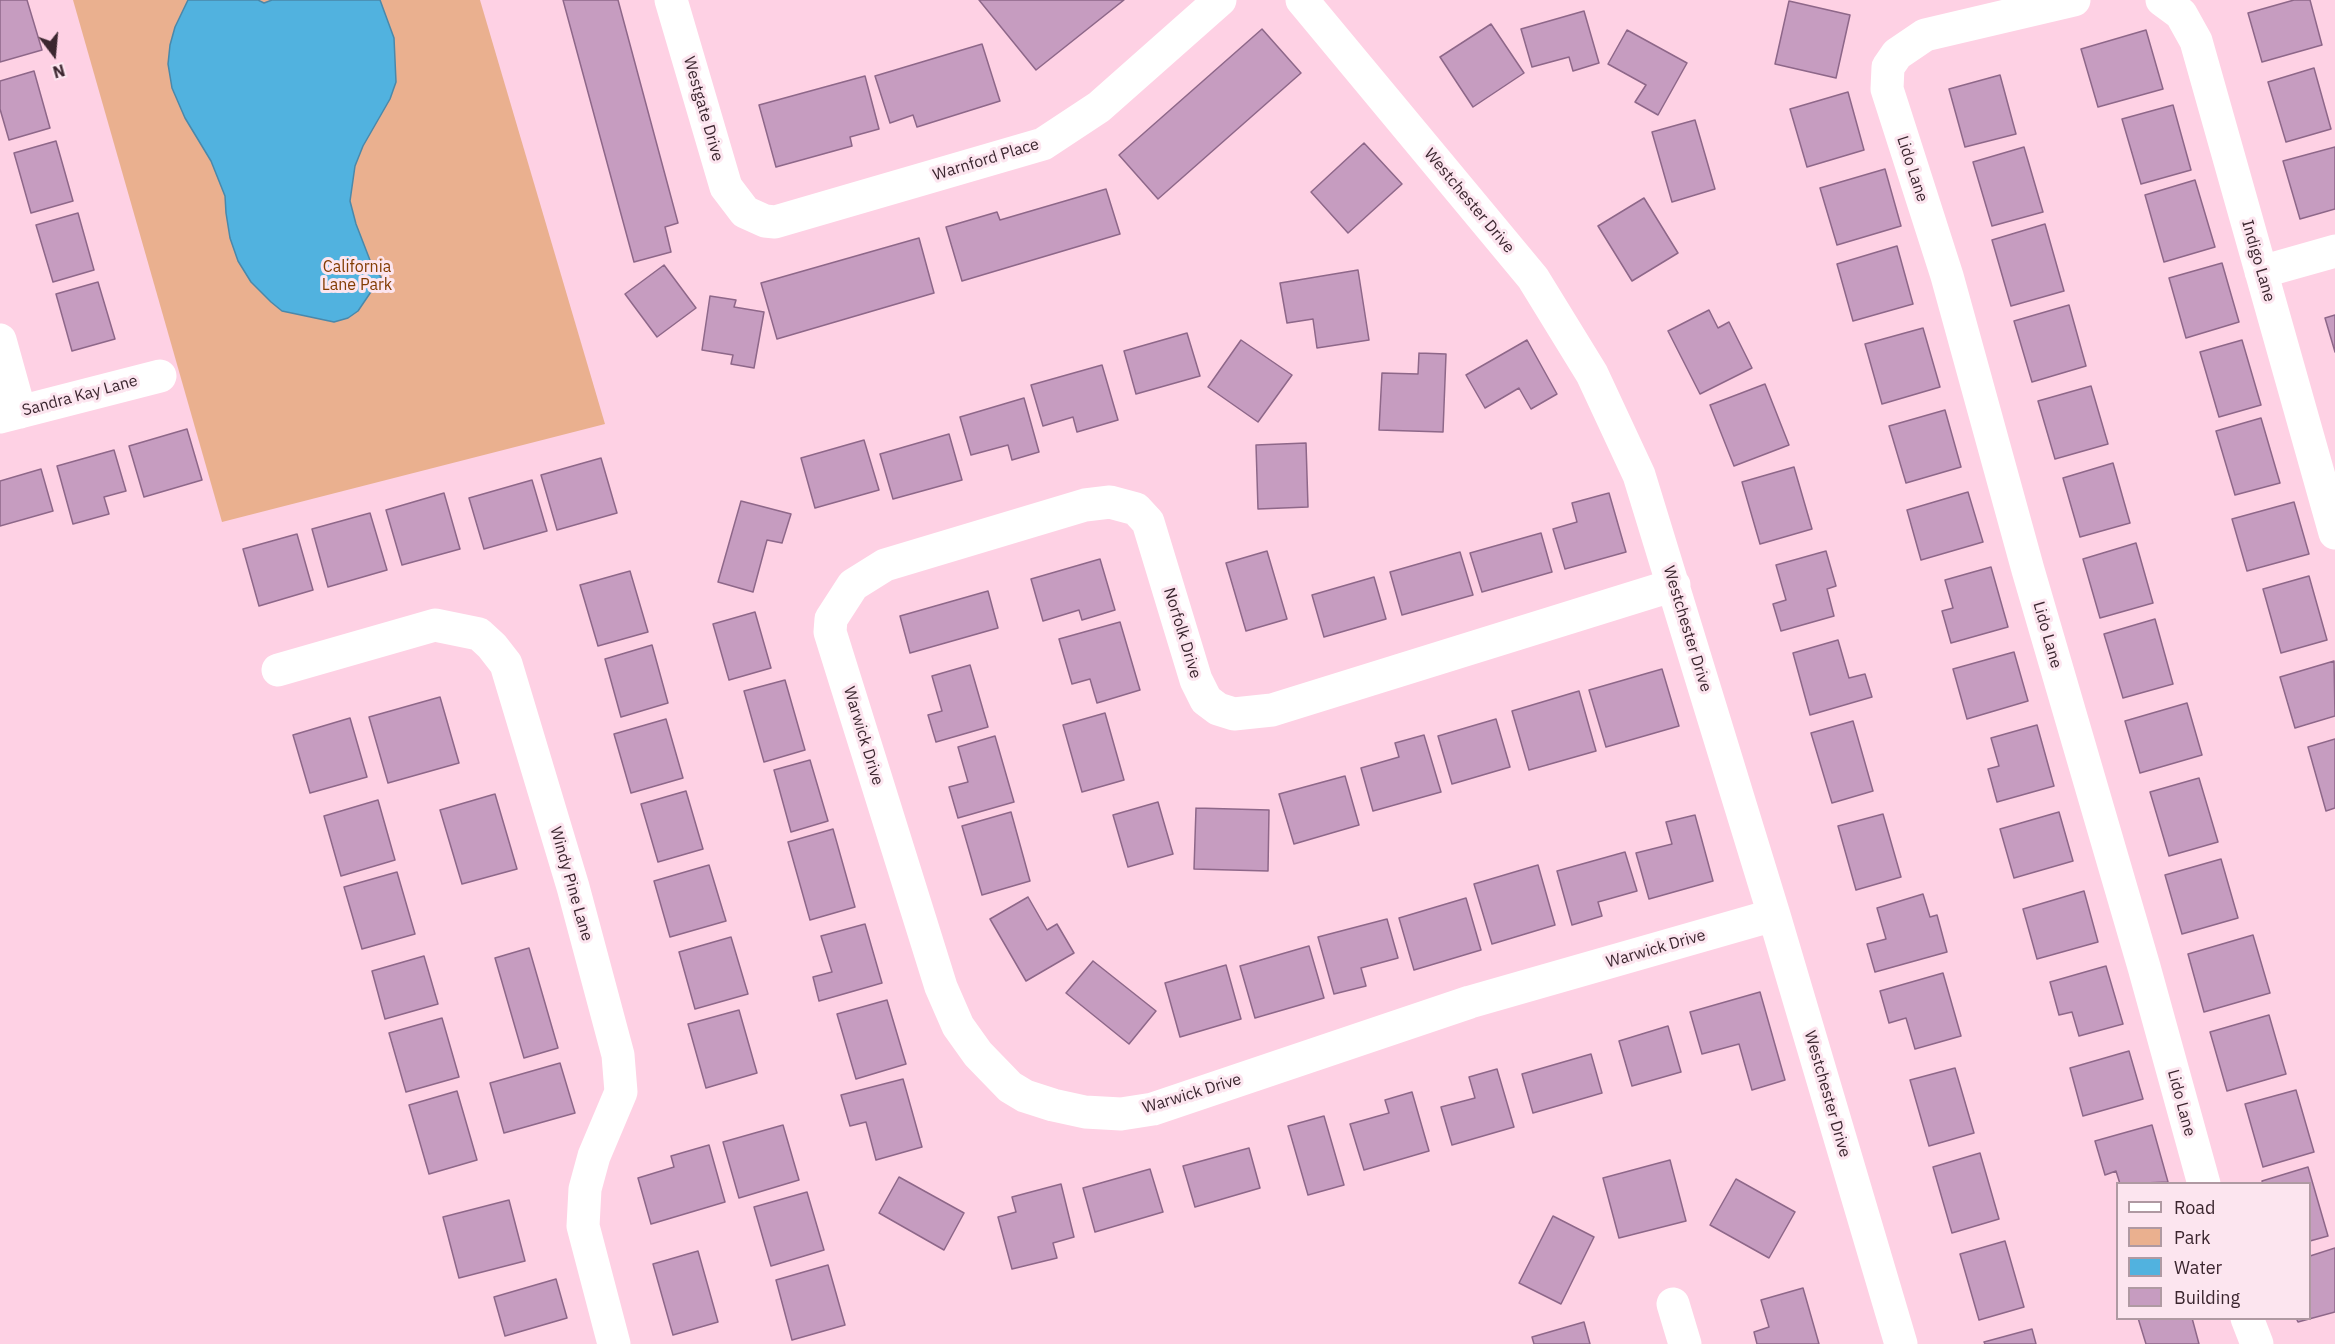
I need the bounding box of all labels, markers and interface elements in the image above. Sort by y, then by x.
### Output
north arrow [24,24,84,84]
street label: Westgate Drive [679,54,727,164]
text: N [51,60,67,83]
street label: Lido Lane [1892,133,1932,205]
street label: Warnford Place [931,135,1041,185]
street label: Westchester Drive [1420,145,1518,257]
street label: Indigo Lane [2237,218,2279,304]
park label: California Lane Park [322,257,392,295]
street label: Sandra Kay Lane [20,371,140,421]
street label: Westchester Drive [1659,564,1715,694]
street label: Norfolk Drive [1159,585,1205,681]
street label: Lido Lane [2028,599,2066,671]
street label: Warwick Drive [839,684,887,788]
street label: Windy Pine Lane [545,825,597,943]
street label: Warwick Drive [1604,926,1708,972]
street label: Westchester Drive [1800,1029,1854,1159]
street label: Lido Lane [2163,1067,2199,1139]
street label: Warwick Drive [1140,1070,1244,1118]
legend [2116,1182,2311,1320]
text: Road [2174,1196,2215,1219]
text: Park [2174,1226,2210,1249]
text: Water [2174,1256,2222,1279]
text: Building [2174,1286,2240,1309]

